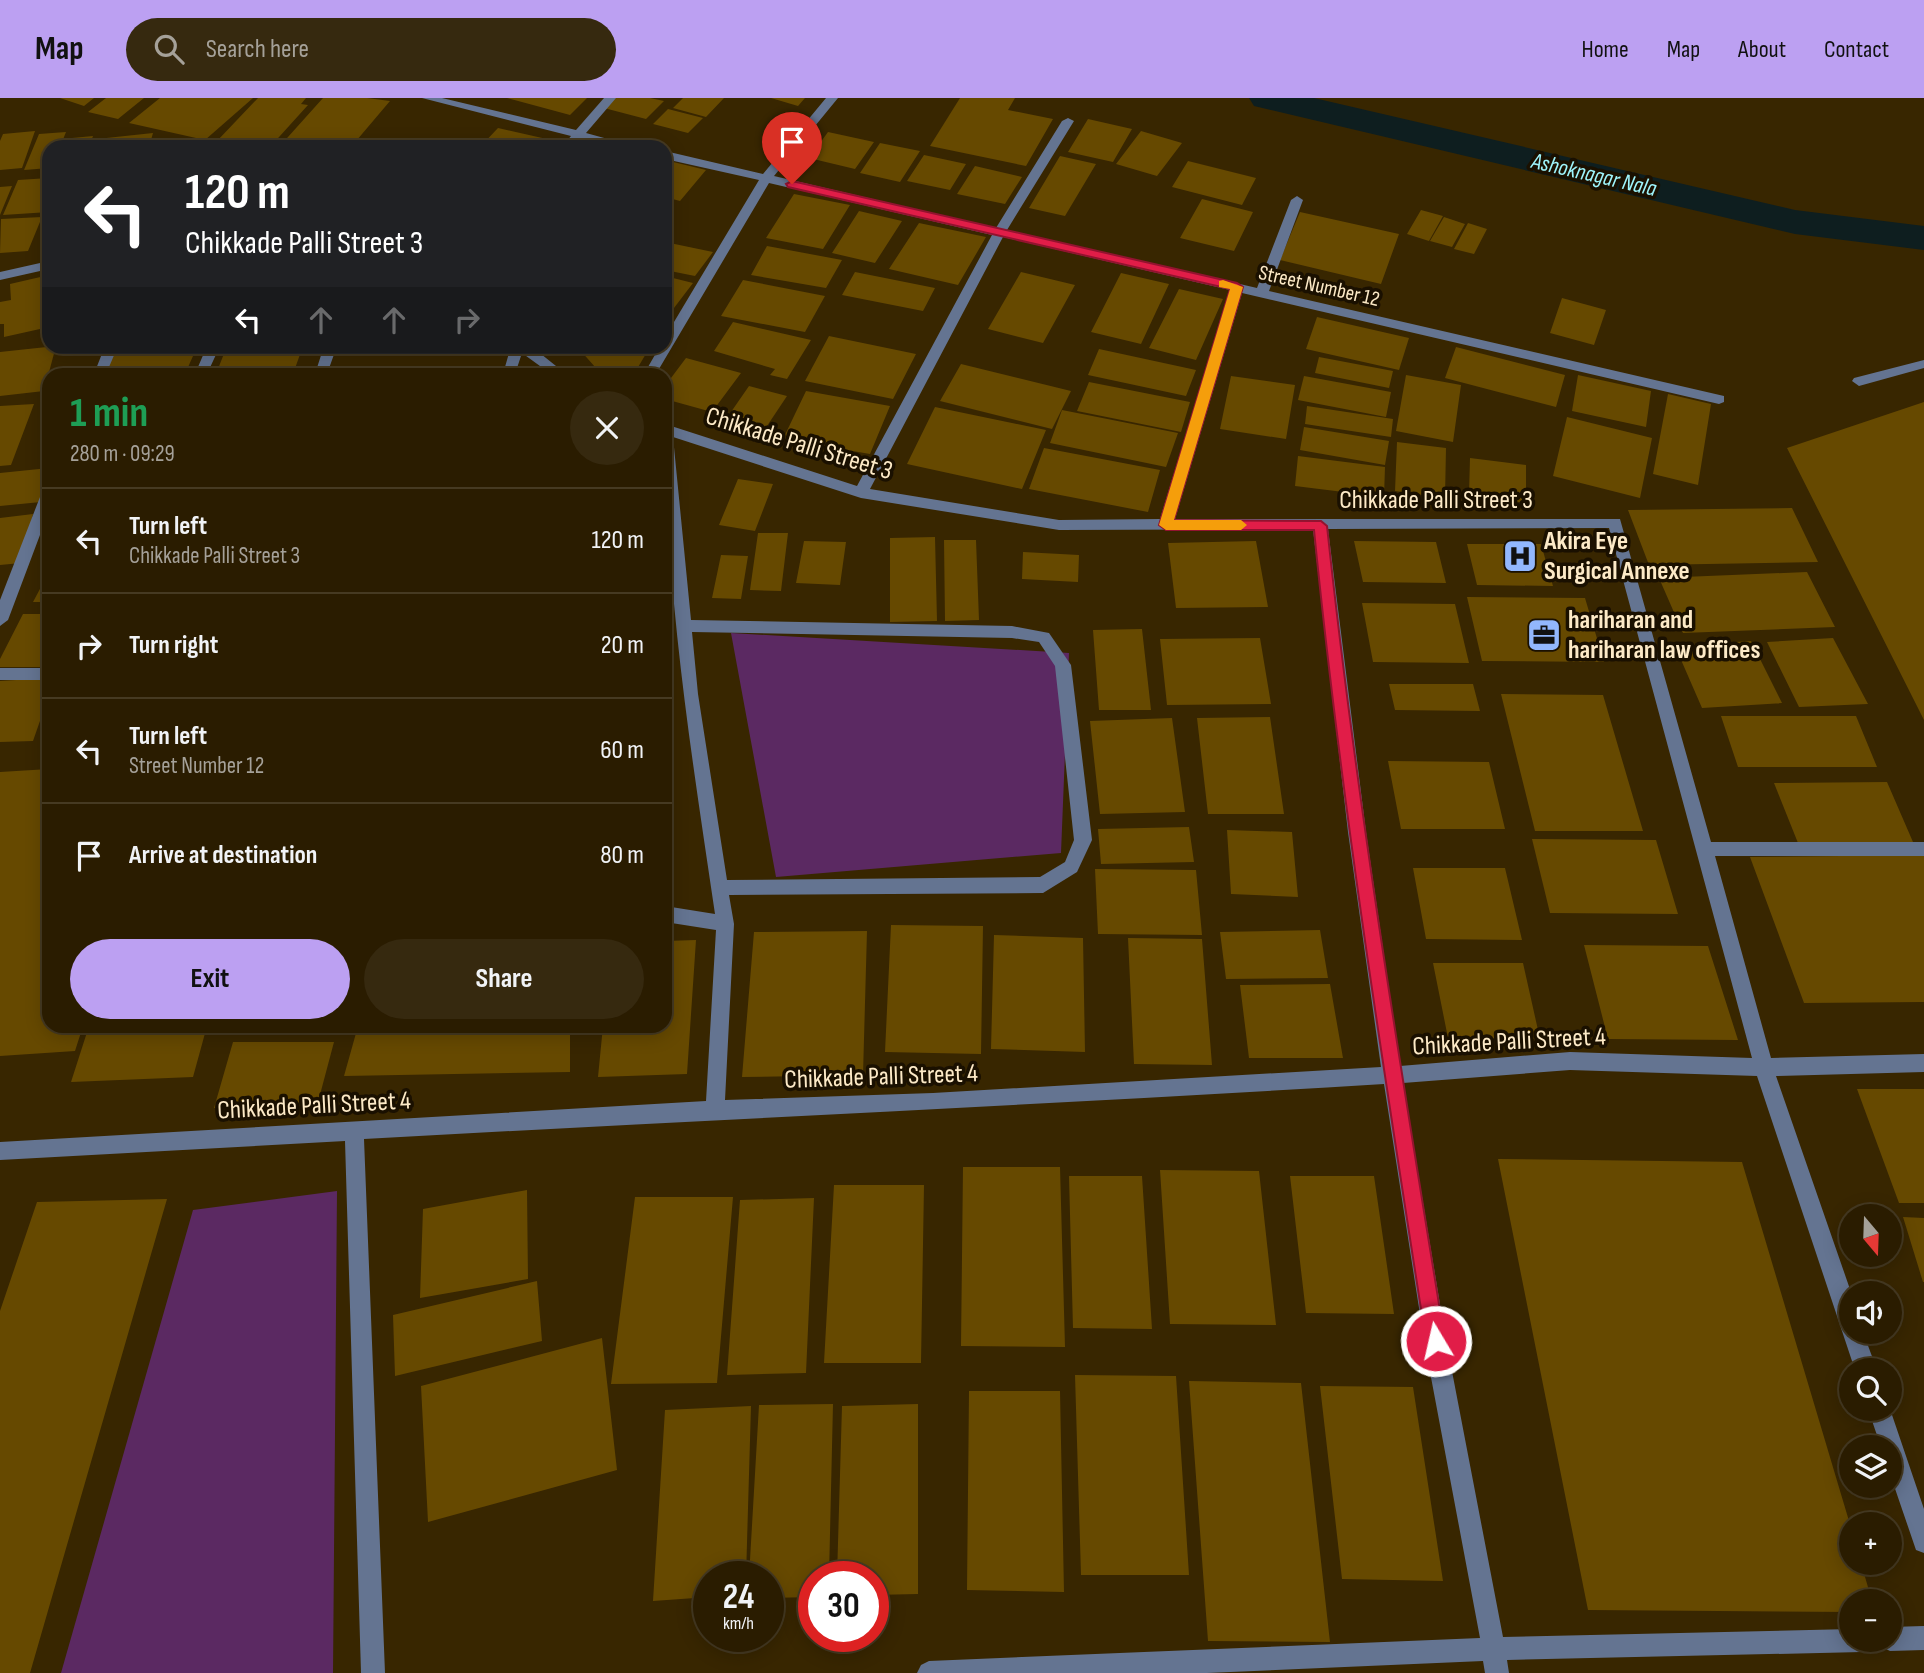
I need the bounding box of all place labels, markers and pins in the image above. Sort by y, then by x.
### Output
pin [762,112,822,184]
place label: Akira Eye Surgical Annexe [1543,526,1690,587]
hospital icon: Akira Eye Surgical Annexe [1501,537,1539,575]
place label: hariharan and hariharan law offices [1568,605,1760,666]
office icon: hariharan and hariharan law offices [1525,616,1563,654]

